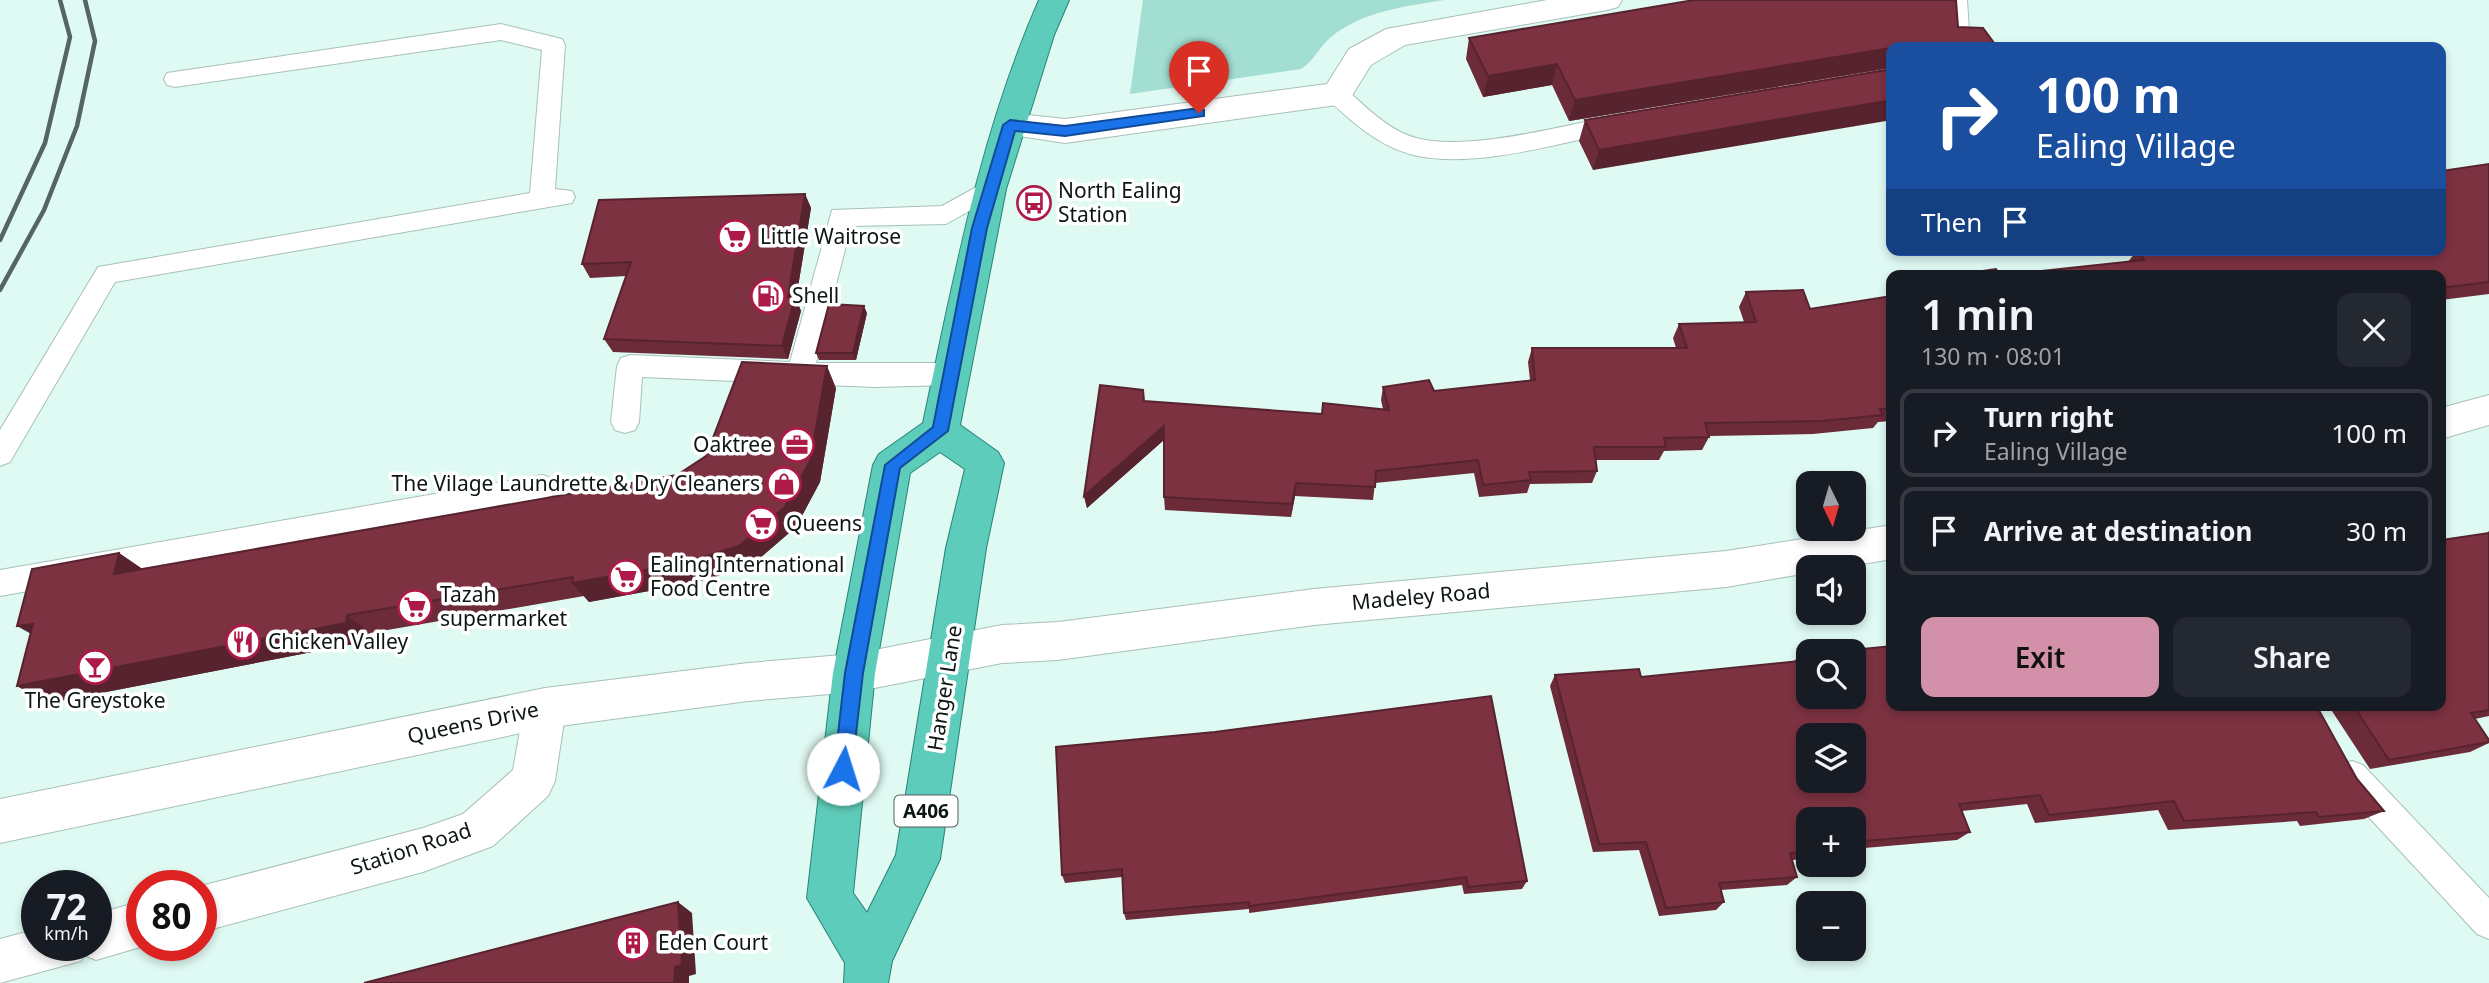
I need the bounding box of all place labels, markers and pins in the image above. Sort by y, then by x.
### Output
pin [1169,41,1229,113]
place label: North Ealing Station [1058,176,1182,228]
bus stop icon: North Ealing Station [1015,184,1053,222]
supermarket icon: Little Waitrose [716,218,754,256]
place label: Little Waitrose [760,222,901,250]
fuel station icon: Shell [749,277,787,315]
place label: Shell [792,281,839,309]
office icon: Oaktree [778,426,816,464]
place label: Oaktree [693,430,772,458]
shop icon: The Vilage Laundrette & Dry Cleaners [765,465,803,503]
place label: The Vilage Laundrette & Dry Cleaners [392,469,760,497]
supermarket icon: Queens [742,505,780,543]
place label: Queens [786,509,862,537]
place label: Ealing International Food Centre [650,550,844,602]
supermarket icon: Ealing International Food Centre [607,558,645,596]
place label: Tazah supermarket [440,580,568,632]
supermarket icon: Tazah supermarket [396,588,434,626]
restaurant icon: Chicken Valley [224,623,262,661]
place label: Chicken Valley [268,627,408,655]
bar icon: The Greystoke [76,648,114,686]
place label: The Greystoke [24,686,166,714]
building icon: Eden Court [614,924,652,962]
place label: Eden Court [658,928,769,956]

